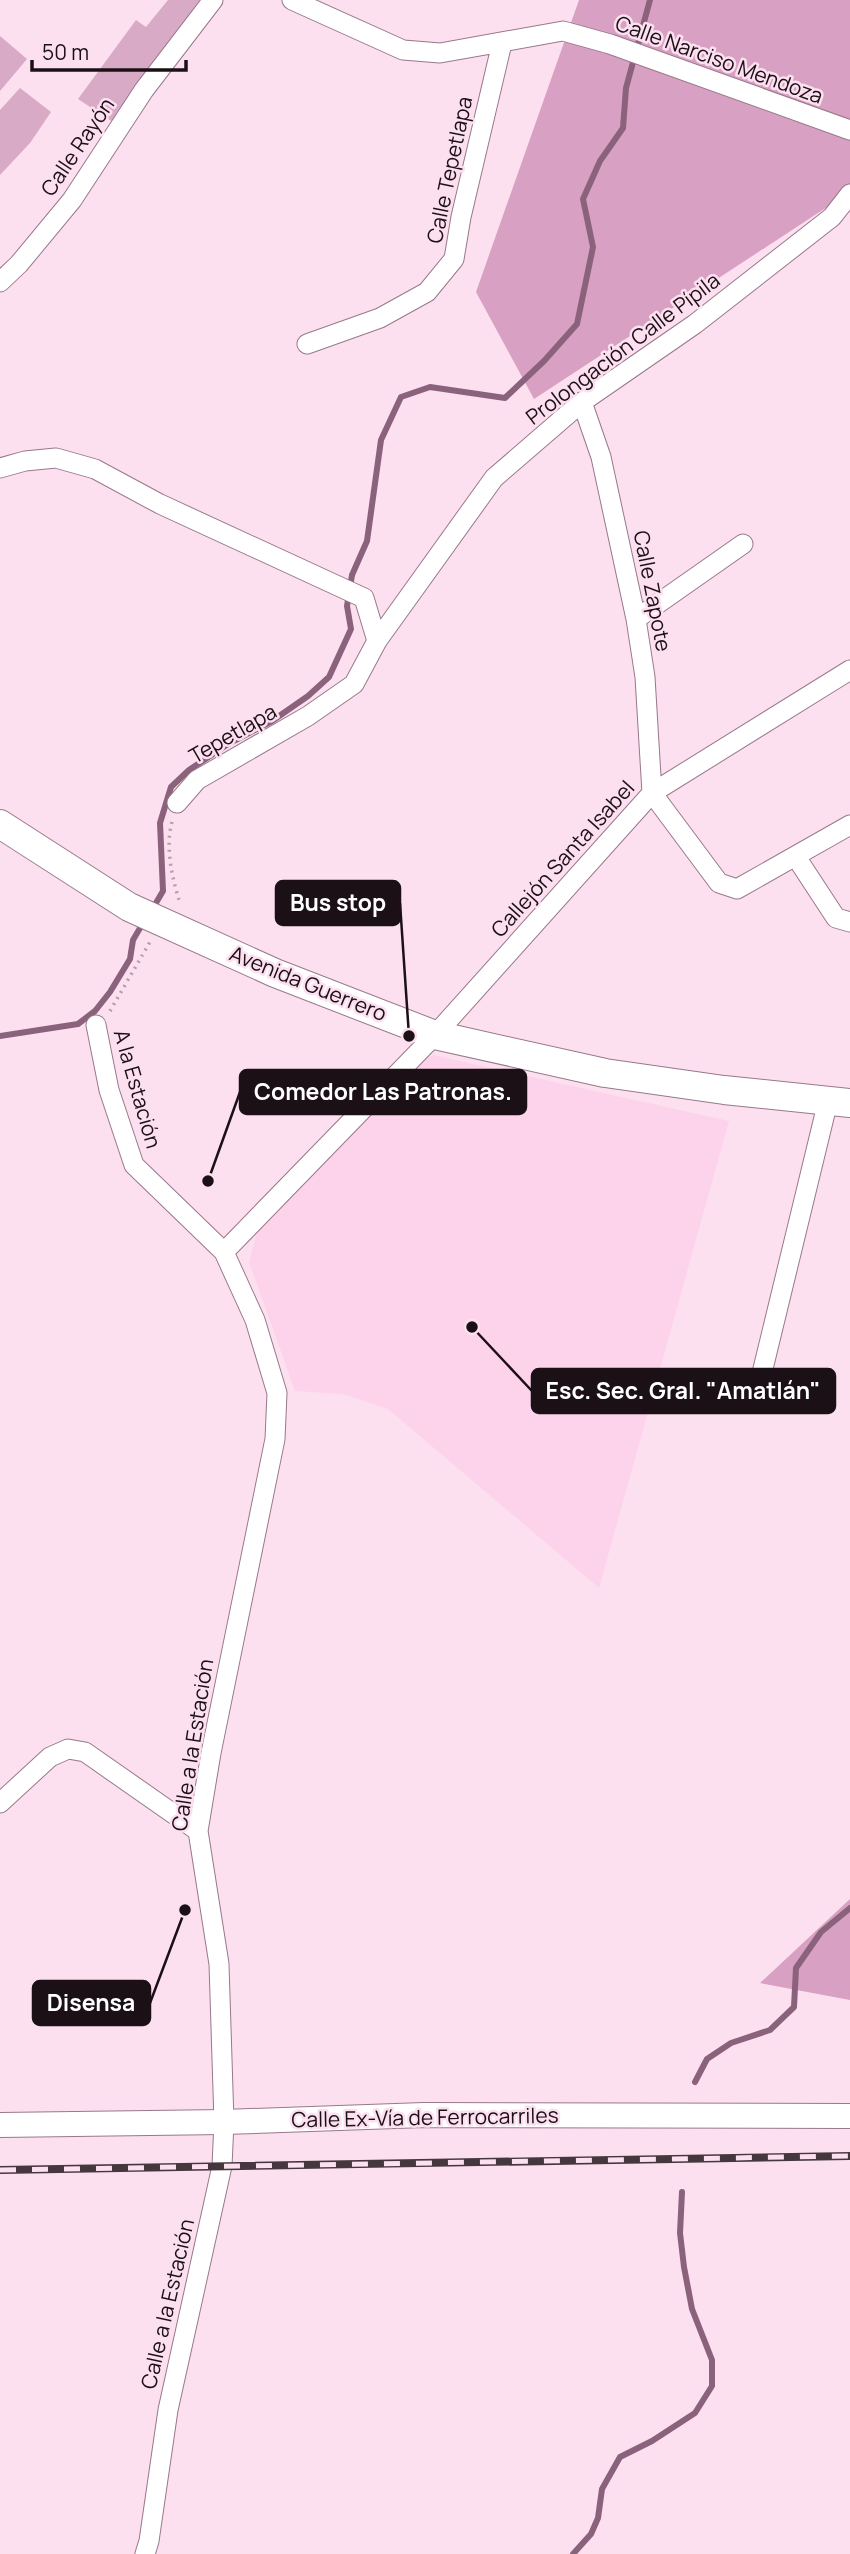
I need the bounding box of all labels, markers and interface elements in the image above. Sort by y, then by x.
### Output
street label: Calle Narciso Mendoza [612,8,827,110]
scale bar [32,28,186,72]
text: 50 m [42,38,89,66]
street label: Calle Rayón [34,92,120,201]
street label: Calle Tepetlapa [420,94,478,246]
street label: Prolongación Calle Pípila [520,266,725,430]
street label: Calle Zapote [628,528,678,654]
street label: Tepetlapa [184,697,281,769]
street label: Callejón Santa Isabel [484,774,640,943]
callout: Bus stop [276,881,400,925]
text: Bus stop [290,886,386,918]
street label: Avenida Guerrero [226,939,391,1027]
street label: A la Estación [108,1026,168,1151]
callout: Comedor Las Patronas. [240,1070,526,1114]
text: Comedor Las Patronas. [254,1075,512,1107]
callout: Esc. Sec. Gral. "Amatlán" [532,1369,835,1413]
text: Esc. Sec. Gral. "Amatlán" [545,1374,821,1406]
street label: Calle a la Estación [165,1657,219,1833]
callout: Disensa [33,1981,150,2025]
text: Disensa [47,1986,135,2018]
street label: Calle Ex-Vía de Ferrocarriles [291,2101,559,2133]
street label: Calle a la Estación [134,2216,200,2392]

